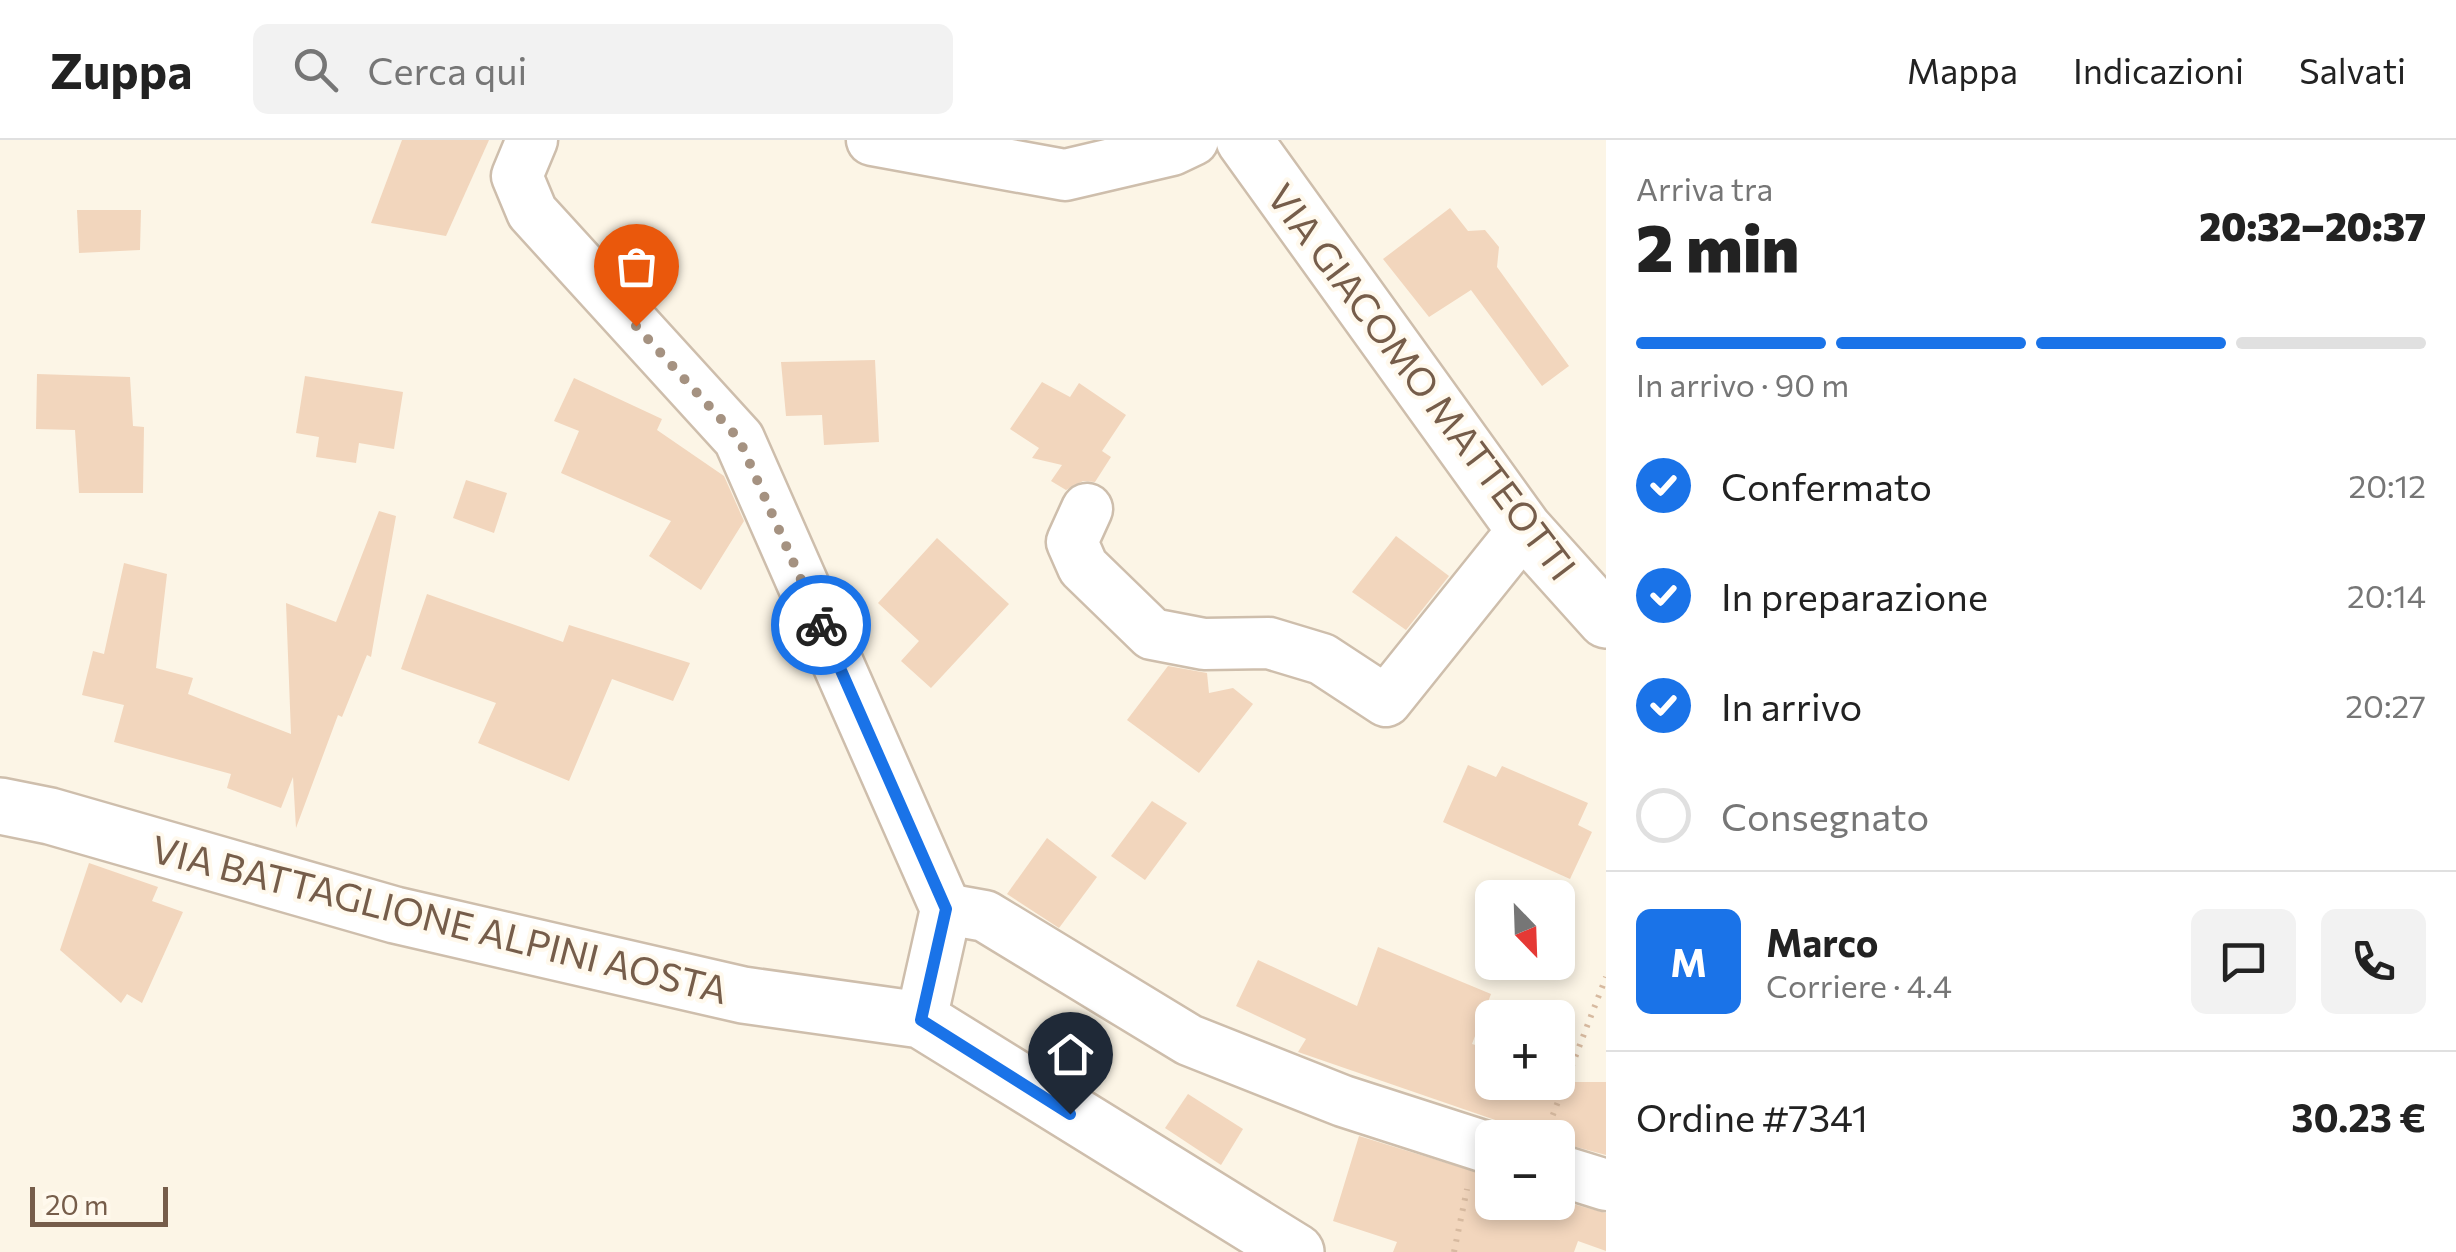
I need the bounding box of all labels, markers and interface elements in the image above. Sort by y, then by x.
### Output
search box [253,24,953,114]
text: Zuppa [50,40,193,99]
icon: search [288,42,343,97]
text: Cerca qui [368,46,527,93]
text: Mappa [1907,48,2018,91]
text: Indicazioni [2073,48,2244,91]
text: Salvati [2299,48,2406,91]
text: Arriva tra [1636,168,1773,208]
street label: VIA GIACOMO MATTEOTTI [1259,174,1587,588]
text: 20:32–20:37 [2199,202,2426,249]
text: 2 min [1636,206,1799,285]
pin [594,224,679,327]
icon: bag [609,239,664,294]
text: In arrivo · 90 m [1636,364,1849,404]
icon: check [1636,458,1691,513]
text: Confermato [1721,462,1932,509]
text: 20:12 [2348,465,2426,505]
icon: check [1636,568,1691,623]
text: In preparazione [1721,572,1988,619]
courier [771,575,871,675]
text: 20:14 [2347,575,2426,615]
icon: bike [794,598,849,653]
icon: check [1636,678,1691,733]
text: In arrivo [1721,682,1862,729]
text: 20:27 [2345,685,2426,725]
text: Consegnato [1721,792,1929,839]
street label: VIA BATTAGLIONE ALPINI AOSTA [147,824,733,1012]
north arrow [1475,880,1575,980]
map controls [1475,880,1575,1220]
button: chat [2191,909,2296,1014]
button: phone [2321,909,2426,1014]
text: Marco [1766,918,1879,965]
text: M [1670,938,1707,985]
text: Corriere · 4.4 [1766,965,1952,1005]
button: + [1475,1000,1575,1100]
pin [1028,1012,1113,1115]
icon: home [1043,1027,1098,1082]
text: Ordine #7341 [1636,1093,1868,1140]
text: 30.23 € [2291,1093,2426,1140]
button: − [1475,1120,1575,1220]
scale bar [30,1182,168,1226]
text: 20 m [45,1187,109,1221]

